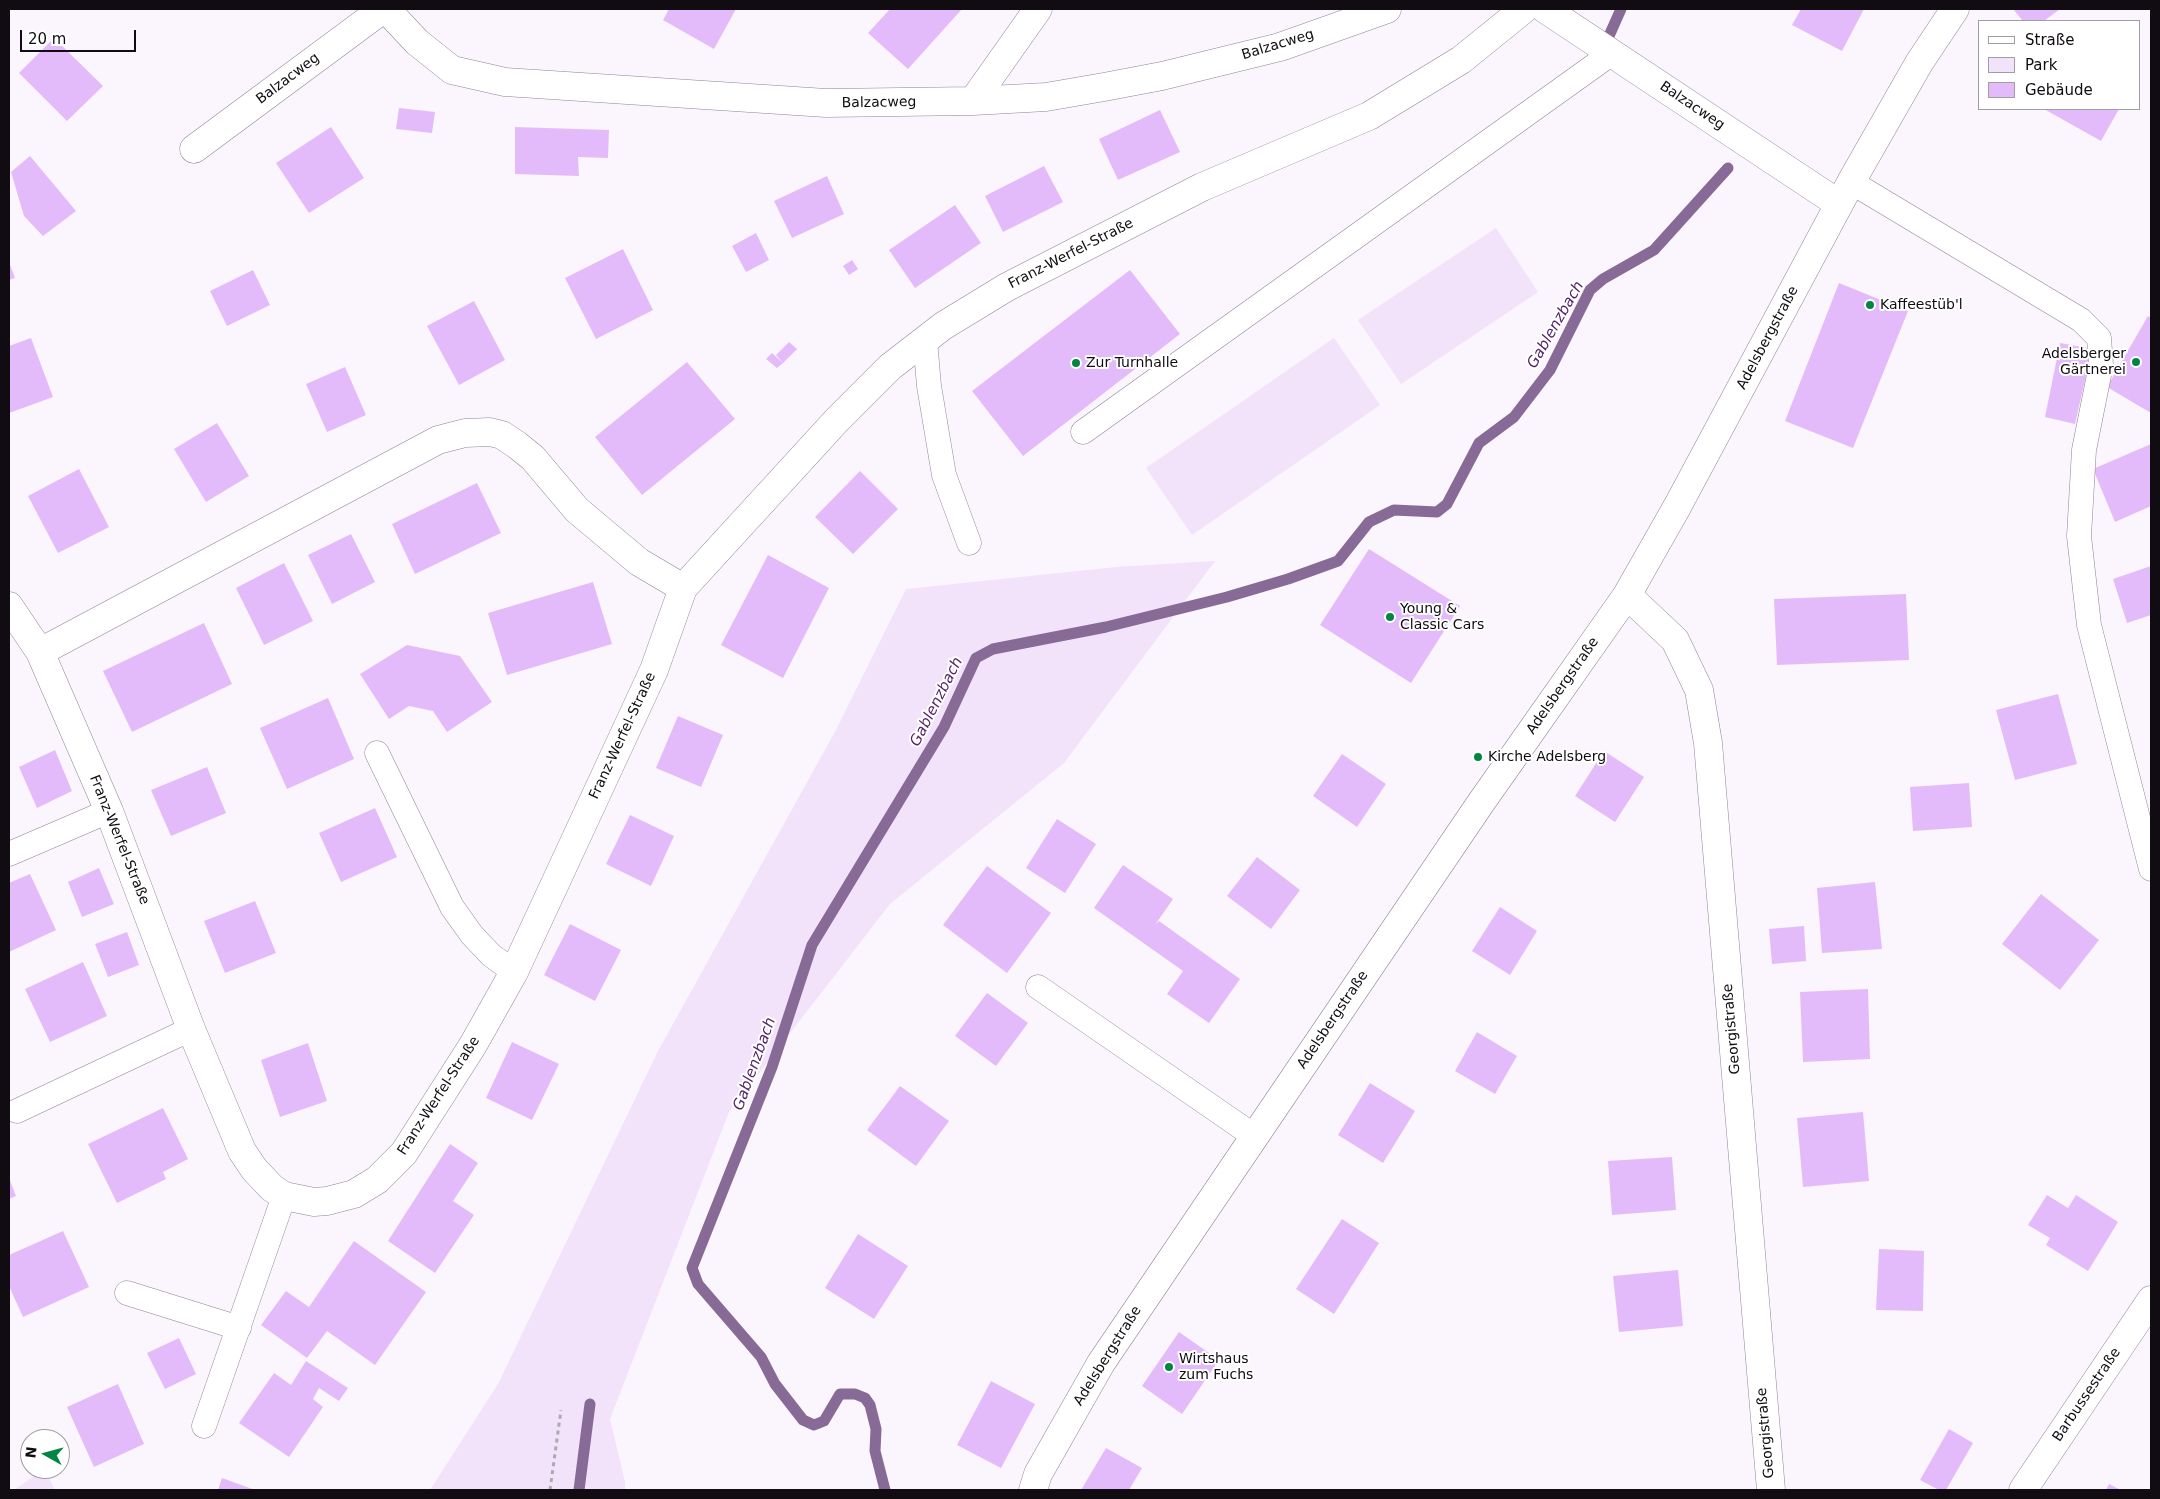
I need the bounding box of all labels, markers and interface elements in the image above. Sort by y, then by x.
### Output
scale bar [22,20,139,52]
legend [1978,20,2140,110]
street label: Balzacweg [1240,26,1316,64]
text: 20 m [28,30,66,48]
text: Straße [2025,31,2074,49]
street label: Balzacweg [253,50,323,108]
text: Park [2025,56,2057,74]
street label: Balzacweg [1656,78,1728,134]
text: Gebäude [2025,81,2093,99]
street label: Balzacweg [842,94,916,112]
street label: Franz-Werfel-Straße [1006,215,1136,293]
water label: Gablenzbach [1524,278,1588,372]
street label: Adelsbergstraße [1734,284,1802,392]
place label: Kaffeestüb'l [1880,297,1963,313]
marker: Kaffeestüb'l [1864,299,1876,311]
place label: Adelsberger Gärtnerei [2042,346,2126,378]
place label: Zur Turnhalle [1086,355,1178,371]
marker: Adelsberger Gärtnerei [2130,356,2142,368]
marker: Zur Turnhalle [1070,357,1082,369]
place label: Young & Classic Cars [1400,601,1484,634]
marker: Young & Classic Cars [1384,611,1396,623]
street label: Adelsbergstraße [1523,634,1603,738]
water label: Gablenzbach [907,654,967,750]
street label: Franz-Werfel-Straße [586,670,660,802]
place label: Kirche Adelsberg [1488,749,1606,765]
marker: Kirche Adelsberg [1472,751,1484,763]
street label: Franz-Werfel-Straße [85,773,153,907]
street label: Adelsbergstraße [1294,968,1372,1072]
street label: Georgistraße [1720,983,1744,1075]
water label: Gablenzbach [730,1015,780,1113]
street label: Franz-Werfel-Straße [394,1034,484,1158]
street label: Adelsbergstraße [1071,1303,1145,1409]
street label: Barbussestraße [2049,1345,2125,1445]
place label: Wirtshaus zum Fuchs [1179,1351,1253,1384]
marker: Wirtshaus zum Fuchs [1163,1361,1175,1373]
street label: Georgistraße [1754,1387,1778,1479]
north arrow [20,1429,70,1479]
text: N [22,1446,40,1459]

